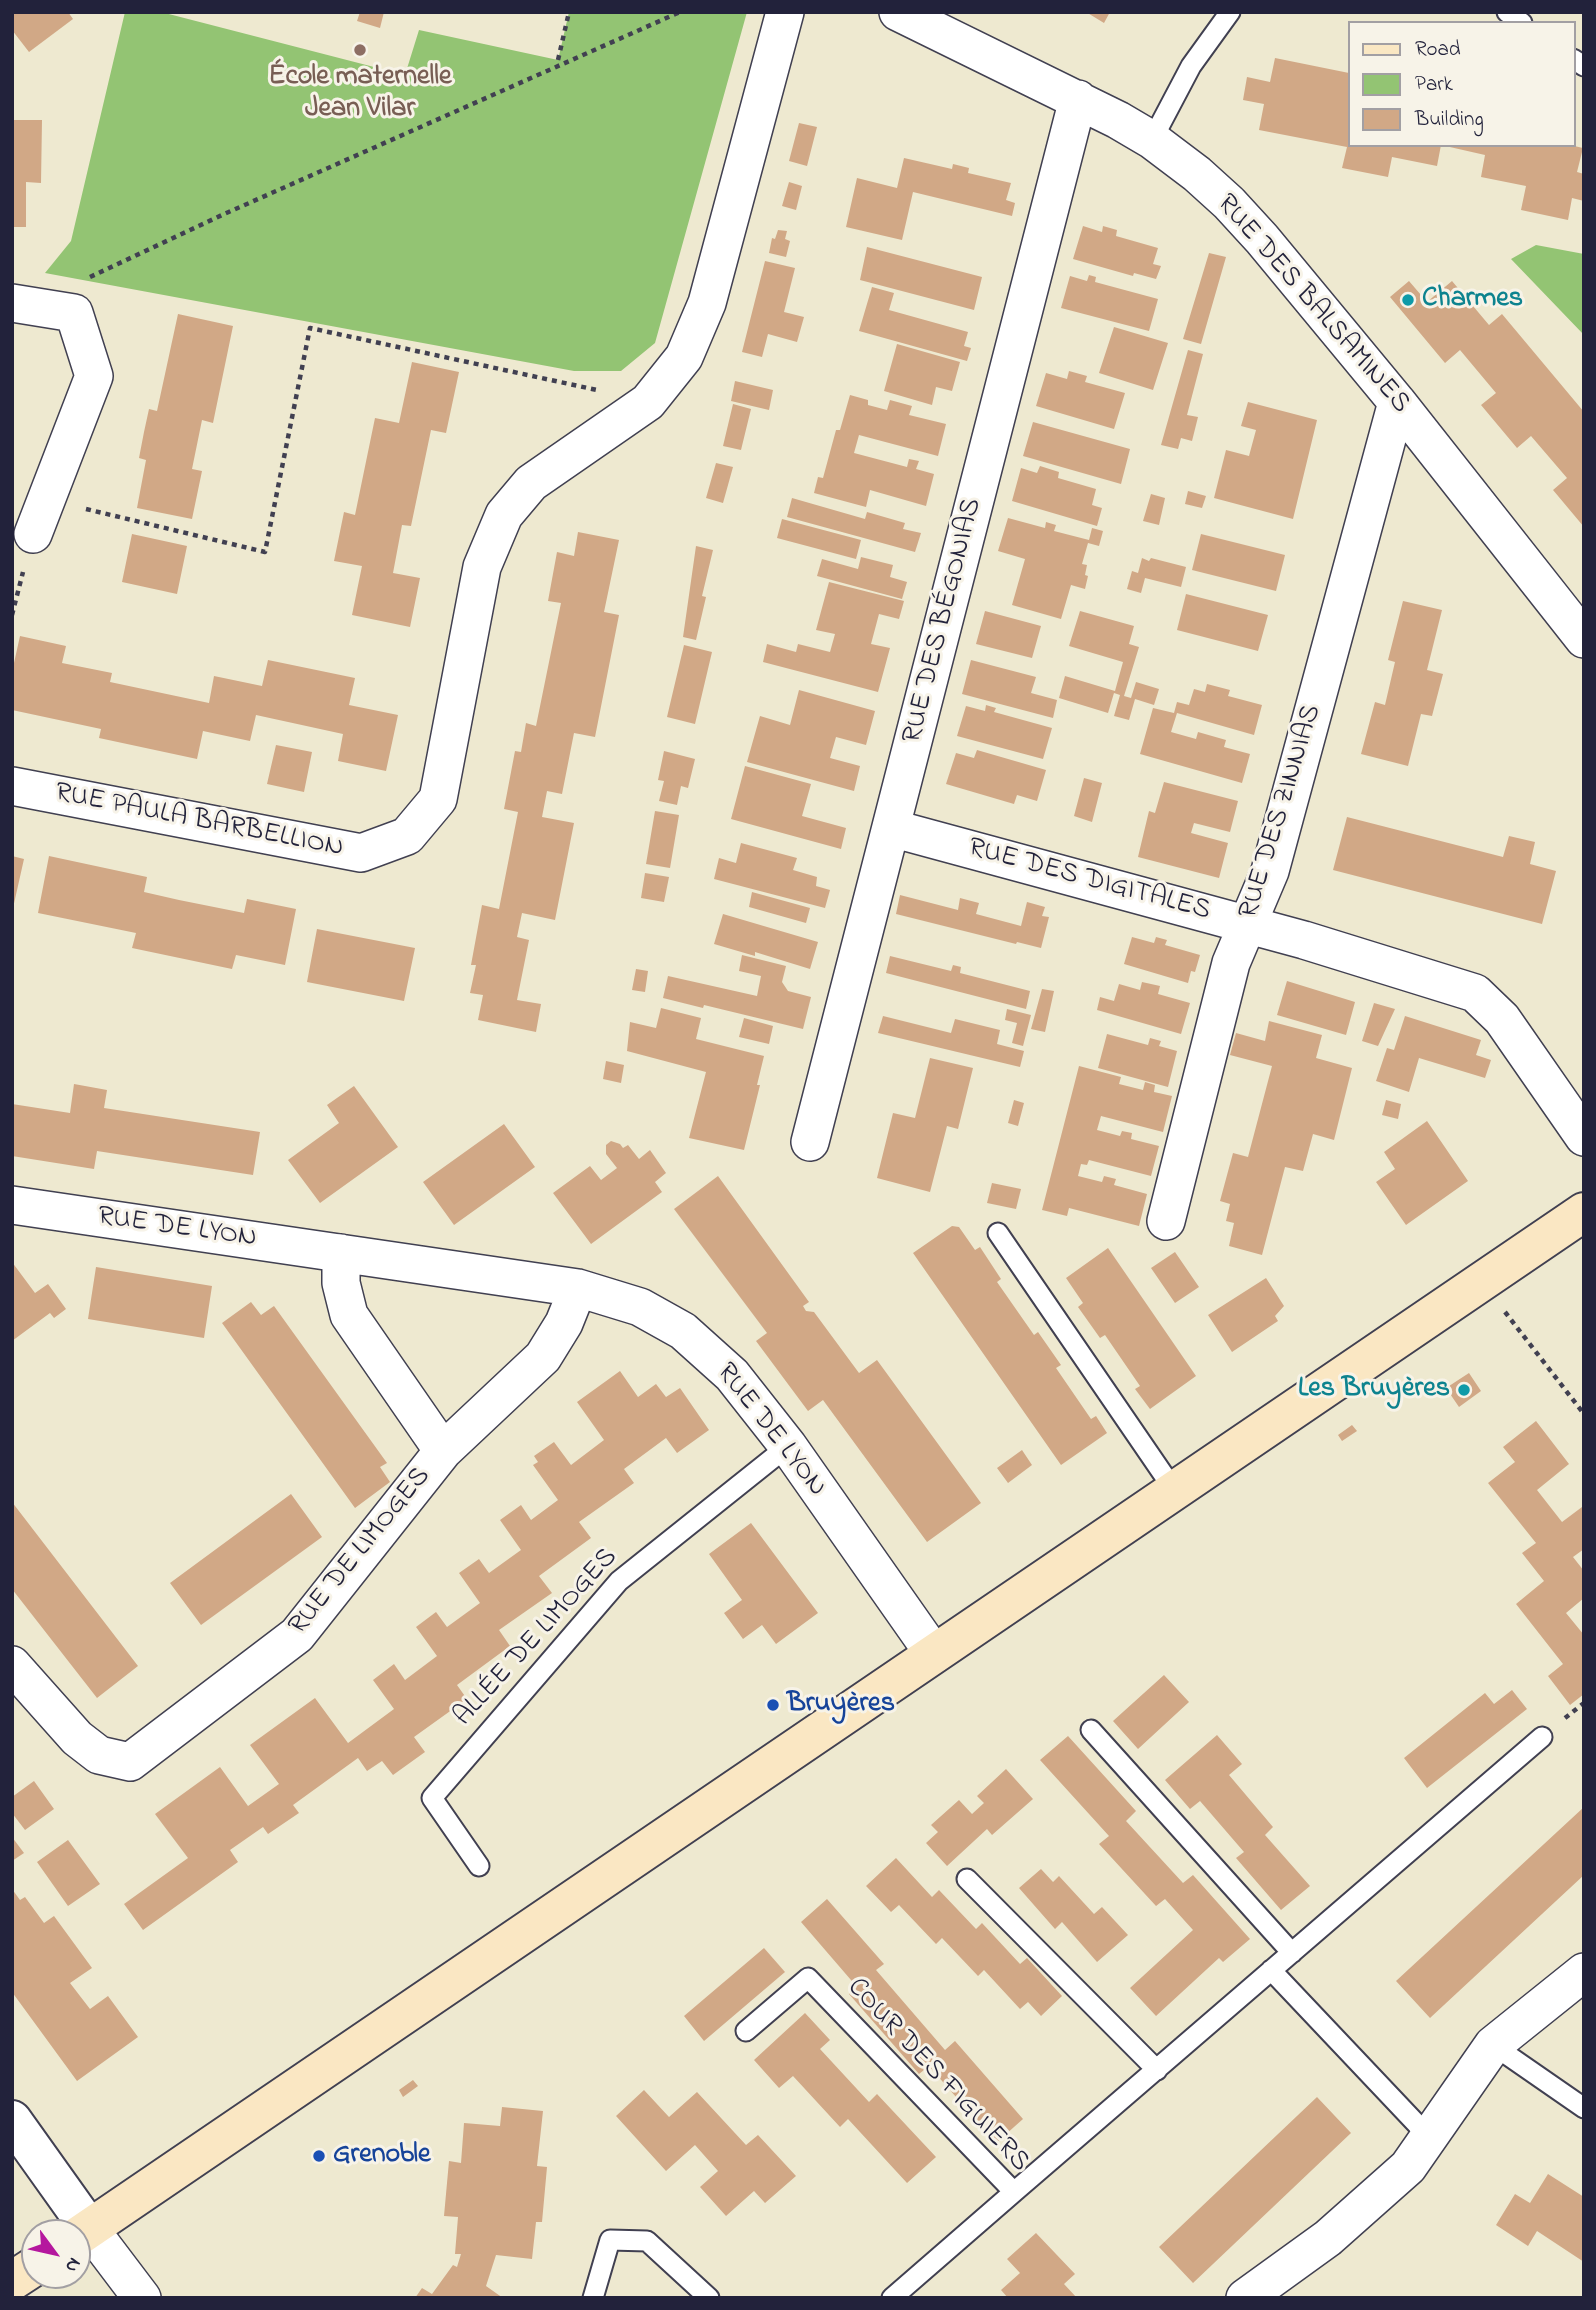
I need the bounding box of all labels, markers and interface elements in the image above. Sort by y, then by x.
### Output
legend [1348,21,1575,147]
text: Road [1415,35,1461,65]
marker: École maternelle Jean Vilar [352,42,368,58]
place label: École maternelle Jean Vilar [268,61,452,127]
text: Park [1415,70,1453,100]
text: Building [1415,105,1484,135]
street label: RUE DES BALSAMINES [1208,189,1416,421]
place label: Charmes [1422,283,1523,317]
marker: Charmes [1400,292,1416,308]
street label: RUE DES BÉGONIAS [897,495,991,747]
street label: RUE DES ZINNIAS [1234,701,1330,923]
street label: RUE PAULA BARBELLION [52,778,346,866]
street label: RUE DES DIGITALES [964,832,1214,930]
street label: RUE DE LYON [95,1201,259,1257]
street label: RUE DE LYON [707,1358,833,1504]
place label: Les Bruyères [1298,1373,1450,1407]
marker: Les Bruyères [1456,1382,1472,1398]
street label: RUE DE LIMOGES [283,1461,439,1643]
street label: ALLÉE DE LIMOGES [448,1542,626,1734]
place label: Bruyères [787,1688,895,1722]
marker: Bruyères [765,1697,781,1713]
street label: COUR DES FIGUIERS [839,1972,1035,2180]
place label: Grenoble [333,2139,430,2173]
marker: Grenoble [311,2148,327,2164]
north arrow [21,2219,91,2289]
text: N [58,2252,87,2277]

